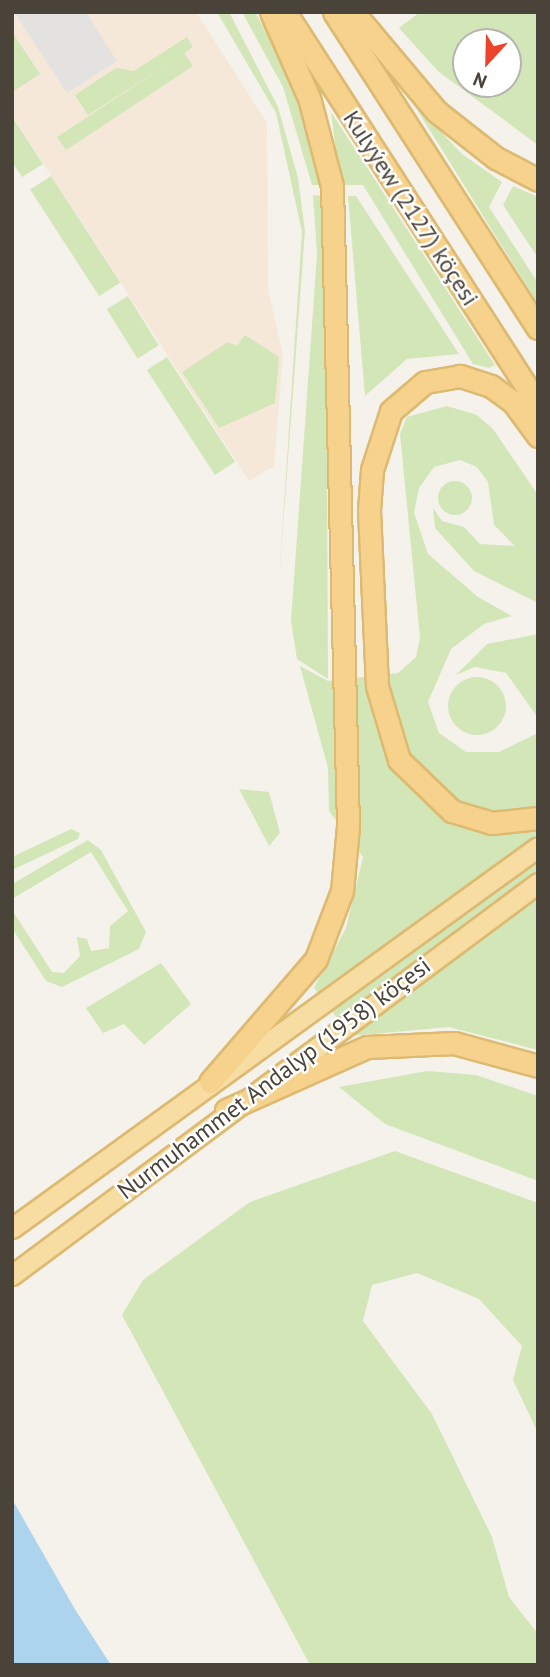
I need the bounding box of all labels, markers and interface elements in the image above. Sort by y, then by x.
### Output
north arrow [452,28,522,98]
text: N [470,67,490,94]
street label: Kulyýew (2127) köçesi [337,105,485,311]
street label: Nurmuhammet Andalyp (1958) köçesi [112,951,436,1205]

